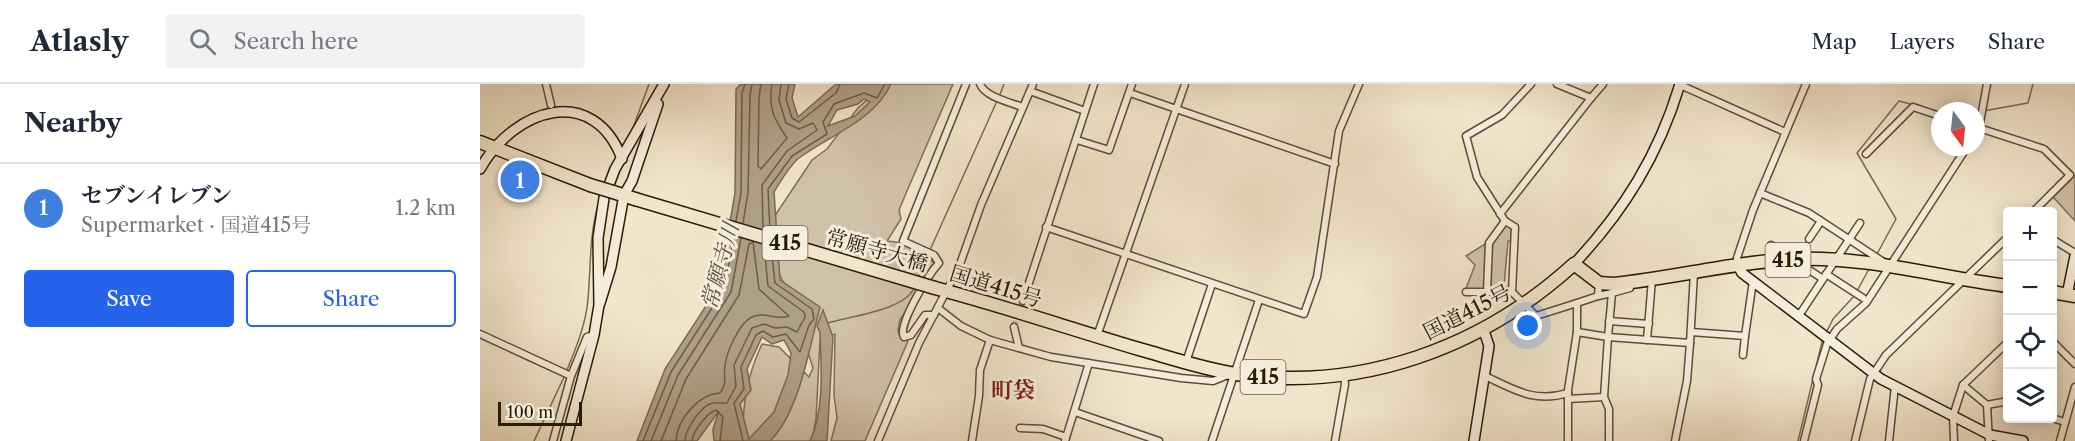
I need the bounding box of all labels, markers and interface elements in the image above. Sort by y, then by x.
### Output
search box [165,14,585,68]
text: Atlasly [30,24,129,58]
icon: search [186,25,219,58]
text: Search here [234,28,358,55]
text: Map [1812,29,1857,54]
text: Layers [1890,29,1955,54]
text: Share [1988,29,2045,54]
north arrow [1931,102,1985,156]
text: Nearby [24,107,122,139]
pin: 1 [500,158,540,202]
text: セブンイレブン [81,182,232,209]
text: 1 [39,196,48,220]
text: 1.2 km [395,196,456,220]
map controls [2003,207,2057,423]
button: + [2003,207,2057,261]
text: Supermarket · 国道415号 [81,213,311,237]
water label: 常願寺川 [696,218,745,312]
street label: 常願寺大橋 [823,224,931,276]
road number: 415 [762,226,808,260]
road number: 415 [1766,243,1810,277]
street label: 国道415号 [947,260,1045,312]
button: − [2003,261,2057,315]
button: Save [24,270,234,327]
button: Share [246,270,456,327]
street label: 国道415号 [1419,279,1515,345]
your location [1513,311,1542,340]
button: locate [2003,315,2057,369]
road number: 415 [1240,360,1286,394]
button: layers [2003,369,2057,423]
district label: 町袋 [991,377,1035,404]
scale bar [498,399,582,426]
text: 100 m [507,402,553,422]

